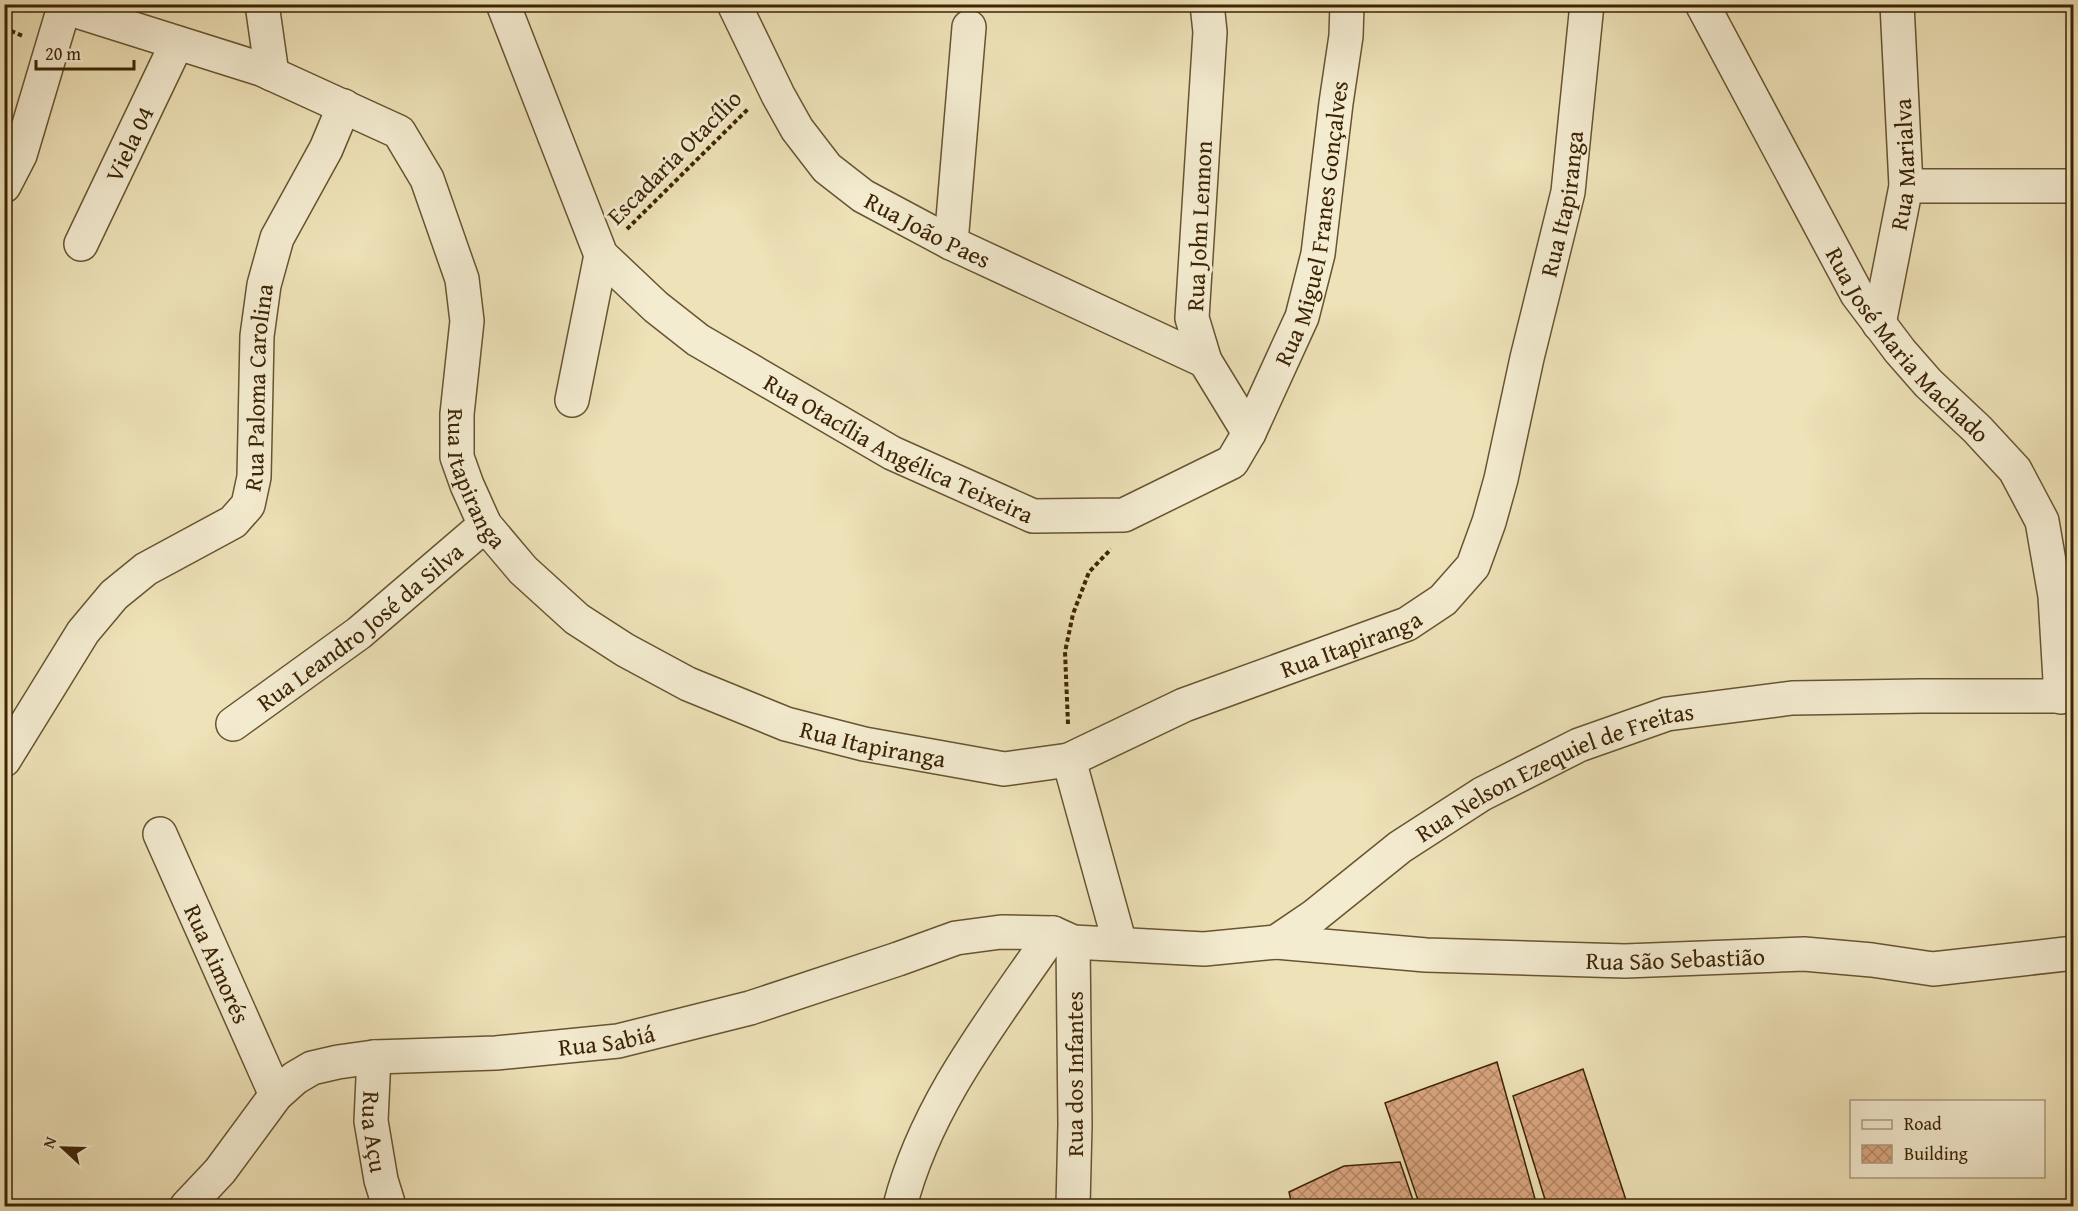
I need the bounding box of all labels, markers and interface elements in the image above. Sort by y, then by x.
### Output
scale bar [36,33,134,71]
text: 20 m [45,40,81,67]
street label: Rua Miguel Franes Gonçalves [1265,78,1357,371]
street label: Escadaria Otacílio [598,81,750,233]
street label: Rua Marialva [1880,97,1924,233]
street label: Viela 04 [96,100,162,188]
street label: Rua Itapiranga [1530,128,1592,280]
street label: Rua John Lennon [1177,139,1221,312]
street label: Rua João Paes [859,183,996,277]
street label: Rua José Maria Machado [1817,241,1998,450]
street label: Rua Paloma Carolina [234,281,282,494]
street label: Rua Otacília Angélica Teixeira [757,365,1040,532]
street label: Rua Itapiranga [440,408,515,556]
street label: Rua Leandro José da Silva [249,533,471,719]
street label: Rua Itapiranga [1275,601,1429,686]
street label: Rua Nelson Ezequiel de Freitas [1408,693,1696,850]
street label: Rua Itapiranga [796,711,949,776]
street label: Rua Aimorés [176,898,260,1029]
street label: Rua São Sebastião [1585,938,1766,979]
street label: Rua dos Infantes [1057,991,1092,1157]
street label: Rua Sabiá [557,1015,659,1064]
street label: Rua Açu [353,1090,397,1175]
legend [1850,1100,2045,1178]
text: Road [1904,1110,1942,1137]
north arrow [33,1118,93,1178]
text: N [36,1133,62,1152]
text: Building [1904,1140,1968,1167]

